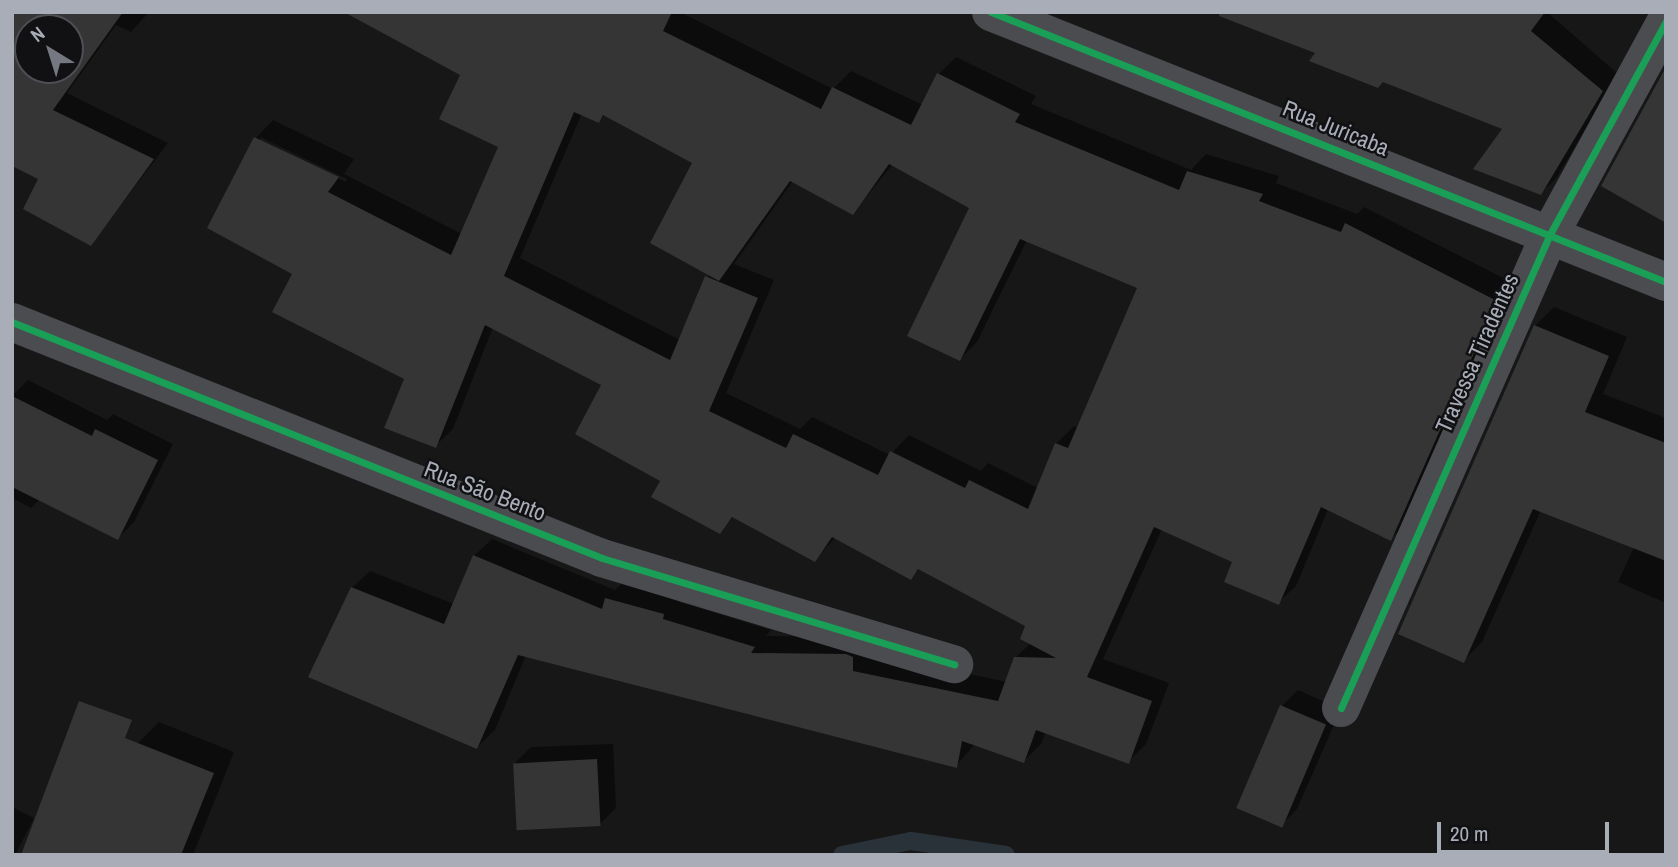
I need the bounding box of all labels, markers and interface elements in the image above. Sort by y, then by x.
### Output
north arrow [14,14,84,84]
text: N [25,20,50,48]
street label: Rua Juricaba [1279,94,1393,162]
street label: Travessa Tiradentes [1429,269,1525,437]
street label: Rua São Bento [420,455,550,527]
scale bar [1440,808,1612,852]
text: 20 m [1450,819,1488,848]

